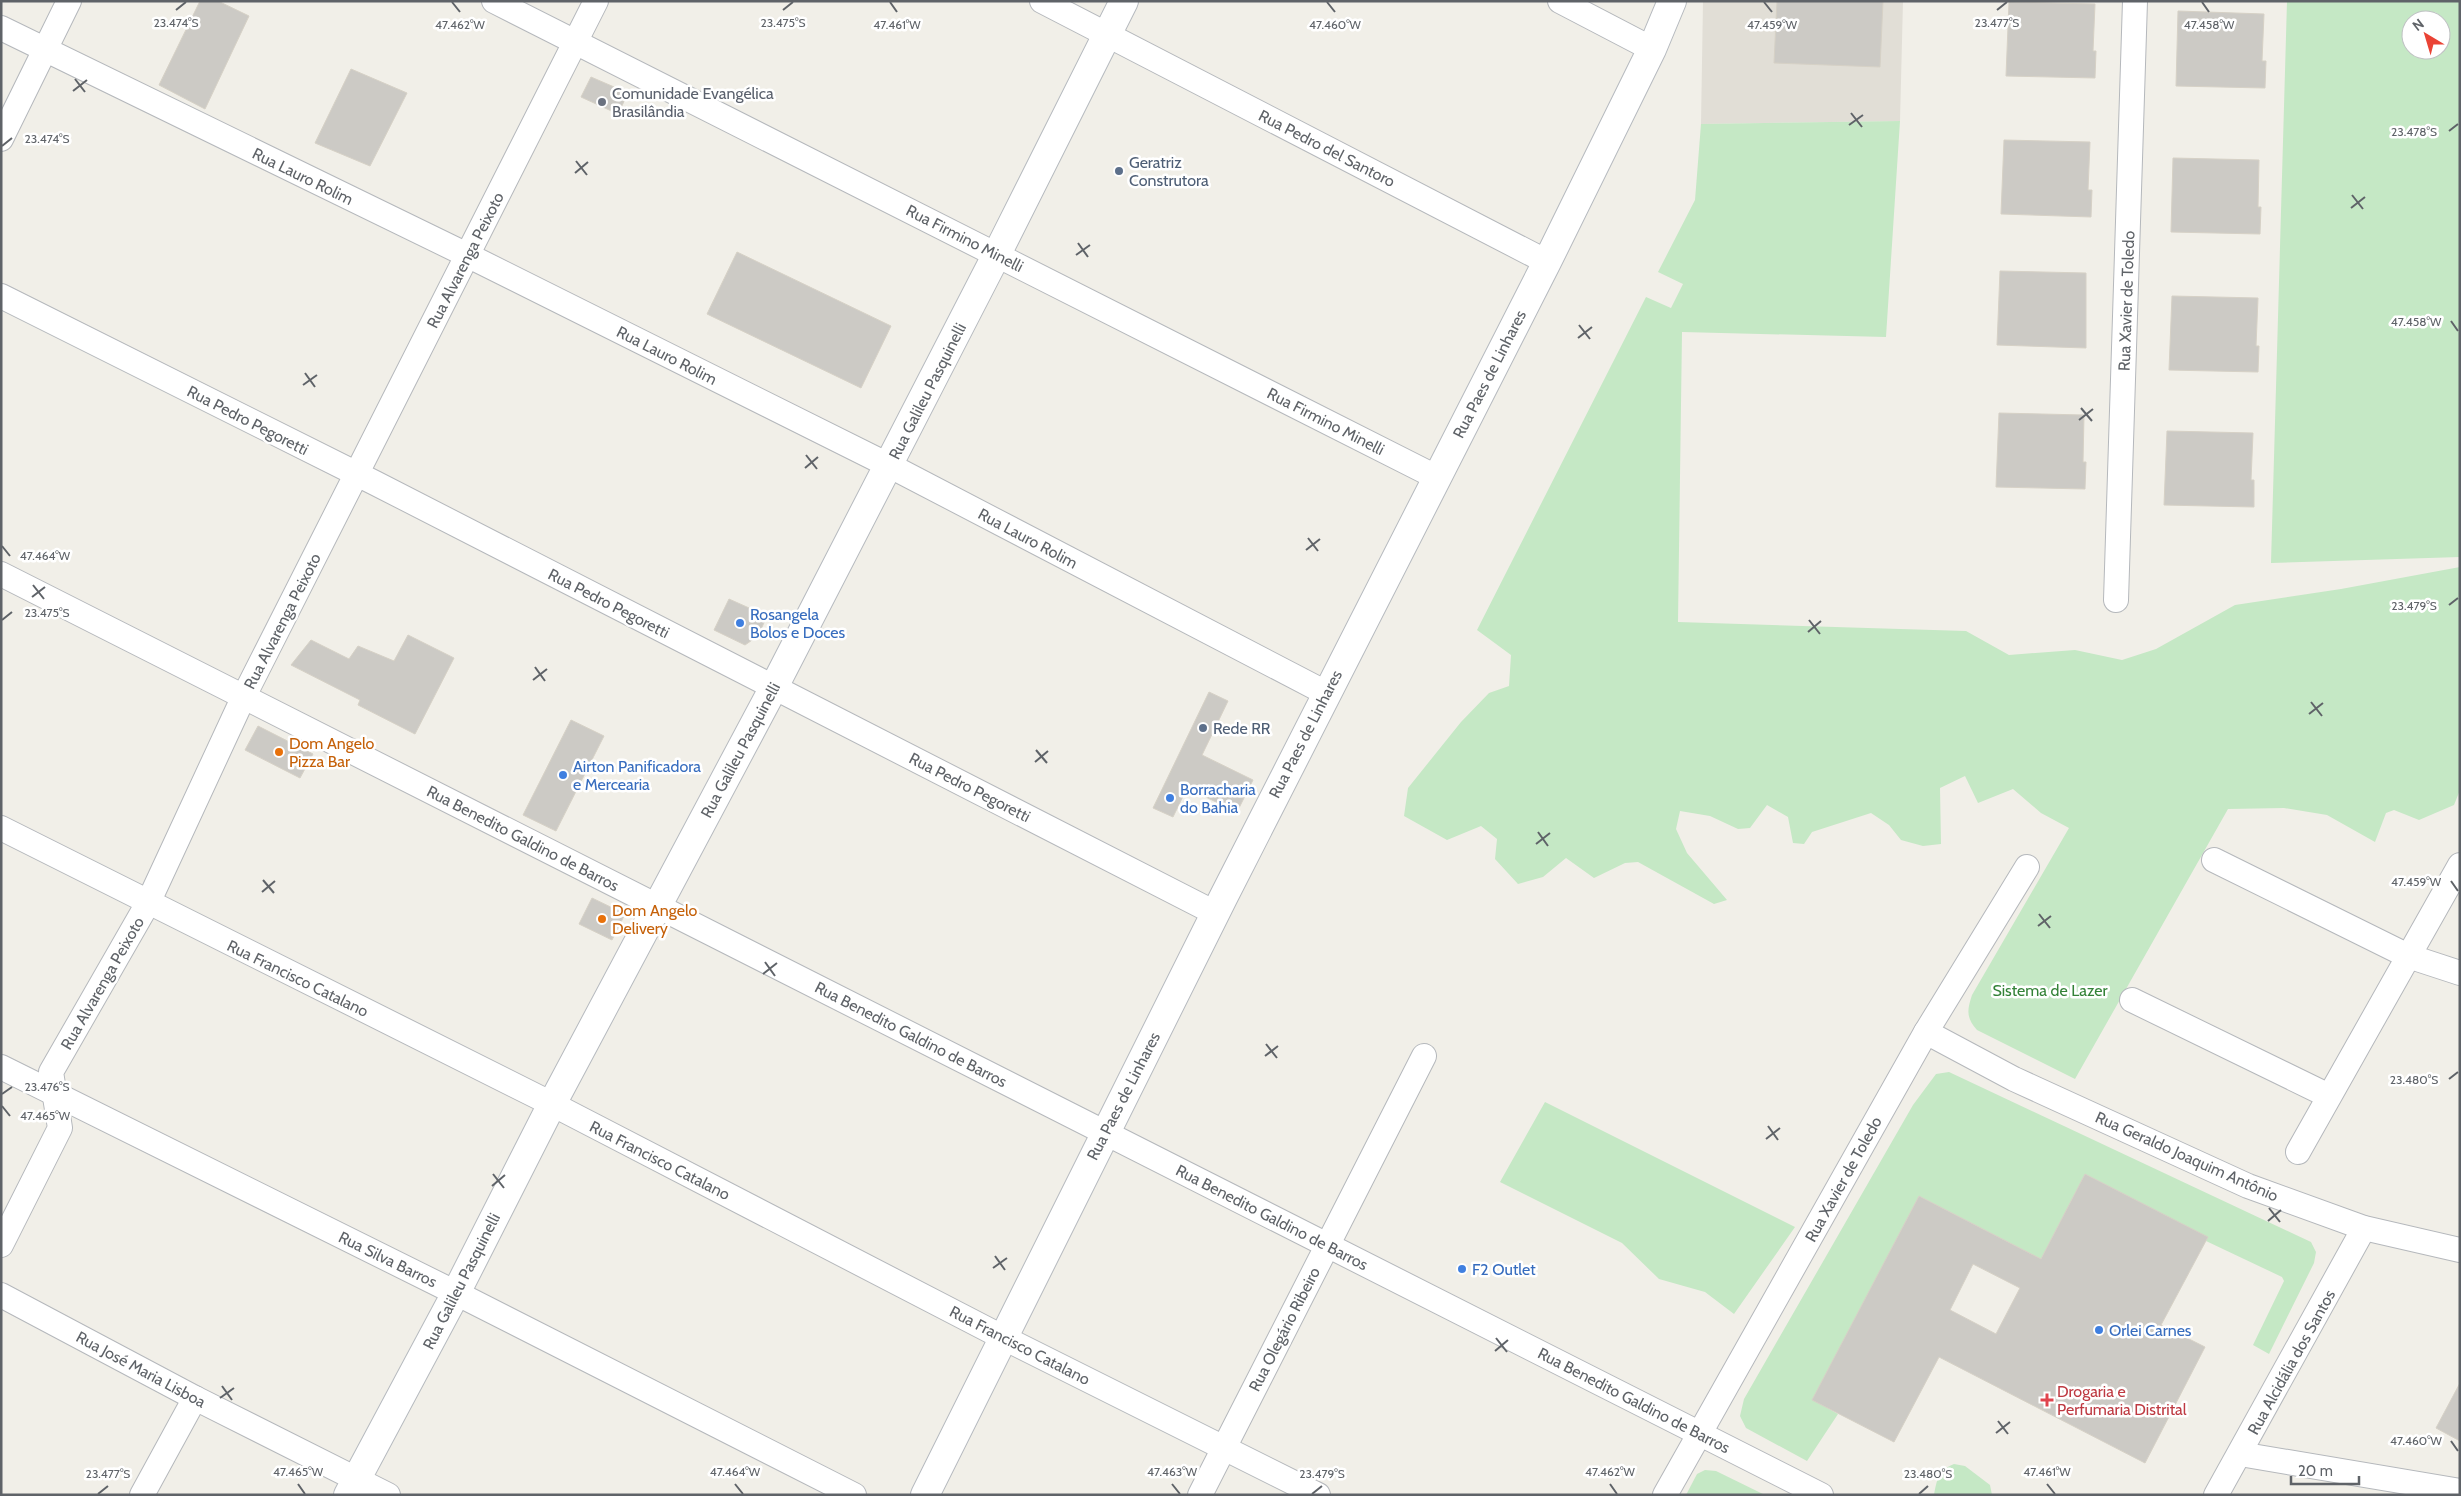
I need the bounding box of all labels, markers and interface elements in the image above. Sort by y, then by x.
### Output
north arrow [2401,10,2451,60]
text: 23.474°S [153,15,199,30]
text: 23.475°S [760,15,806,30]
text: 23.477°S [1975,15,2019,30]
text: N [2409,15,2427,35]
text: 47.462°W [435,17,486,32]
text: 47.461°W [873,17,921,32]
text: 47.460°W [1309,17,1362,32]
text: 47.459°W [1747,17,1798,32]
text: 47.458°W [2184,17,2235,32]
place label: Comunidade Evangélica Brasilândia [612,84,774,121]
marker: Comunidade Evangélica Brasilândia [596,96,608,108]
street label: Rua Pedro del Santoro [1255,106,1398,191]
text: 23.478°S [2391,124,2437,139]
text: 23.474°S [24,131,70,146]
street label: Rua Lauro Rolim [249,144,356,209]
place label: Geratriz Construtora [1129,153,1209,190]
marker: Geratriz Construtora [1113,165,1125,177]
street label: Rua Alvarenga Peixoto [423,189,508,331]
street label: Rua Firmino Minelli [903,201,1027,276]
street label: Rua Xavier de Toledo [2115,230,2138,372]
street label: Rua Paes de Linhares [1449,307,1530,441]
text: 47.458°W [2391,314,2442,329]
street label: Rua Galileu Pasquinelli [885,320,970,463]
street label: Rua Lauro Rolim [614,322,720,389]
street label: Rua Pedro Pegoretti [184,382,312,459]
street label: Rua Firmino Minelli [1264,384,1388,459]
street label: Rua Lauro Rolim [975,504,1081,573]
text: 47.464°W [20,548,71,563]
street label: Rua Alvarenga Peixoto [240,550,325,692]
street label: Rua Pedro Pegoretti [545,565,673,642]
text: 23.479°S [2391,598,2437,613]
text: 23.475°S [24,605,70,620]
place label: Rosangela Bolos e Doces [750,605,846,642]
marker: Rosangela Bolos e Doces [734,617,746,629]
street label: Rua Paes de Linhares [1265,667,1346,801]
street label: Rua Galileu Pasquinelli [697,679,784,821]
place label: Rede RR [1213,719,1271,738]
marker: Rede RR [1197,722,1209,734]
place label: Dom Angelo Pizza Bar [289,734,375,771]
marker: Dom Angelo Pizza Bar [273,746,285,758]
street label: Rua Pedro Pegoretti [906,749,1034,826]
place label: Airton Panificadora e Mercearia [573,757,701,794]
marker: Airton Panificadora e Mercearia [557,769,569,781]
place label: Borracharia do Bahia [1180,780,1256,817]
street label: Rua Benedito Galdino de Barros [424,782,622,895]
marker: Borracharia do Bahia [1164,792,1176,804]
text: 47.459°W [2391,874,2442,889]
place label: Dom Angelo Delivery [612,901,698,938]
street label: Rua Alvarenga Peixoto [57,913,148,1053]
marker: Dom Angelo Delivery [596,913,608,925]
street label: Rua Francisco Catalano [224,936,372,1021]
street label: Rua Benedito Galdino de Barros [812,978,1010,1091]
park label: Sistema de Lazer [1992,981,2108,1000]
street label: Rua Paes de Linhares [1083,1029,1164,1163]
text: 23.480°S [2390,1072,2438,1087]
text: 23.476°S [24,1079,70,1094]
street label: Rua Geraldo Joaquim Antônio [2092,1107,2281,1206]
text: 47.465°W [20,1108,71,1123]
street label: Rua Xavier de Toledo [1801,1113,1886,1245]
street label: Rua Francisco Catalano [586,1117,733,1204]
street label: Rua Benedito Galdino de Barros [1173,1161,1371,1274]
street label: Rua Galileu Pasquinelli [419,1210,504,1353]
street label: Rua Silva Barros [336,1227,440,1292]
place label: F2 Outlet [1472,1260,1536,1279]
marker: F2 Outlet [1456,1263,1468,1275]
street label: Rua Olegário Ribeiro [1245,1264,1324,1394]
street label: Rua Alcidália dos Santos [2244,1286,2339,1438]
street label: Rua Francisco Catalano [946,1302,1093,1389]
place label: Orlei Carnes [2109,1321,2192,1340]
marker: Orlei Carnes [2093,1324,2105,1336]
street label: Rua José Maria Lisboa [73,1327,209,1412]
street label: Rua Benedito Galdino de Barros [1535,1344,1733,1457]
place label: Drogaria e Perfumaria Distrital [2057,1382,2187,1419]
marker: Drogaria e Perfumaria Distrital [2041,1394,2053,1406]
text: 47.460°W [2390,1433,2443,1448]
scale bar [2291,1454,2358,1486]
text: 20 m [2298,1462,2333,1480]
text: 47.465°W [273,1464,324,1479]
text: 47.464°W [710,1464,761,1479]
text: 47.463°W [1147,1464,1198,1479]
text: 47.462°W [1585,1464,1636,1479]
text: 47.461°W [2023,1464,2071,1479]
text: 23.477°S [86,1466,130,1481]
text: 23.479°S [1299,1466,1345,1481]
text: 23.480°S [1904,1466,1952,1481]

